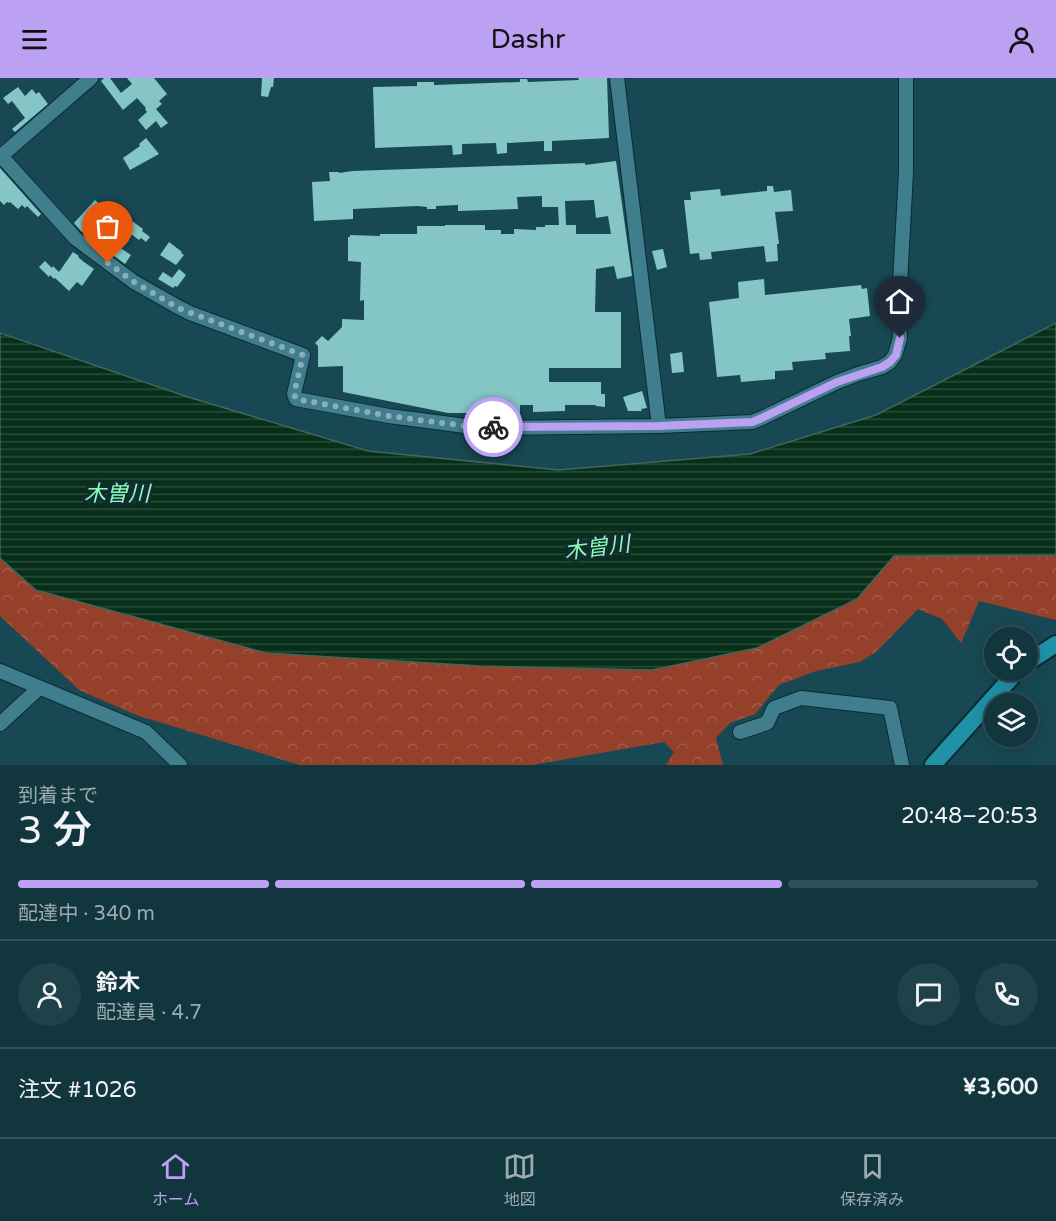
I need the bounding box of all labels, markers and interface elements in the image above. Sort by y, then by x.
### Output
icon: menu [18,23,51,56]
text: Dashr [491,23,565,56]
icon: person [1005,23,1038,56]
pin [82,201,133,263]
icon: bag [91,210,124,243]
pin [874,276,925,338]
icon: home [883,285,916,318]
courier [463,397,523,457]
icon: bike [477,411,510,444]
water label: 木曽川 [84,481,152,507]
water label: 木曽川 [563,531,633,565]
map controls [984,627,1038,747]
button: locate [984,627,1038,681]
button: layers [984,693,1038,747]
text: 到着まで [18,784,98,808]
text: 20:48–20:53 [901,803,1038,829]
text: 3 分 [18,807,92,854]
text: 配達中 · 340 m [18,902,155,926]
button: person [18,963,81,1026]
button: chat [897,963,960,1026]
button: phone [975,963,1038,1026]
text: 鈴木 [96,970,140,996]
text: 配達員 · 4.7 [96,1001,202,1025]
text: ¥3,600 [963,1074,1038,1100]
text: 注文 #1026 [18,1077,136,1103]
tab: ホーム [152,1150,199,1210]
tab: 地図 [503,1150,536,1210]
tab: 保存済み [840,1150,904,1210]

